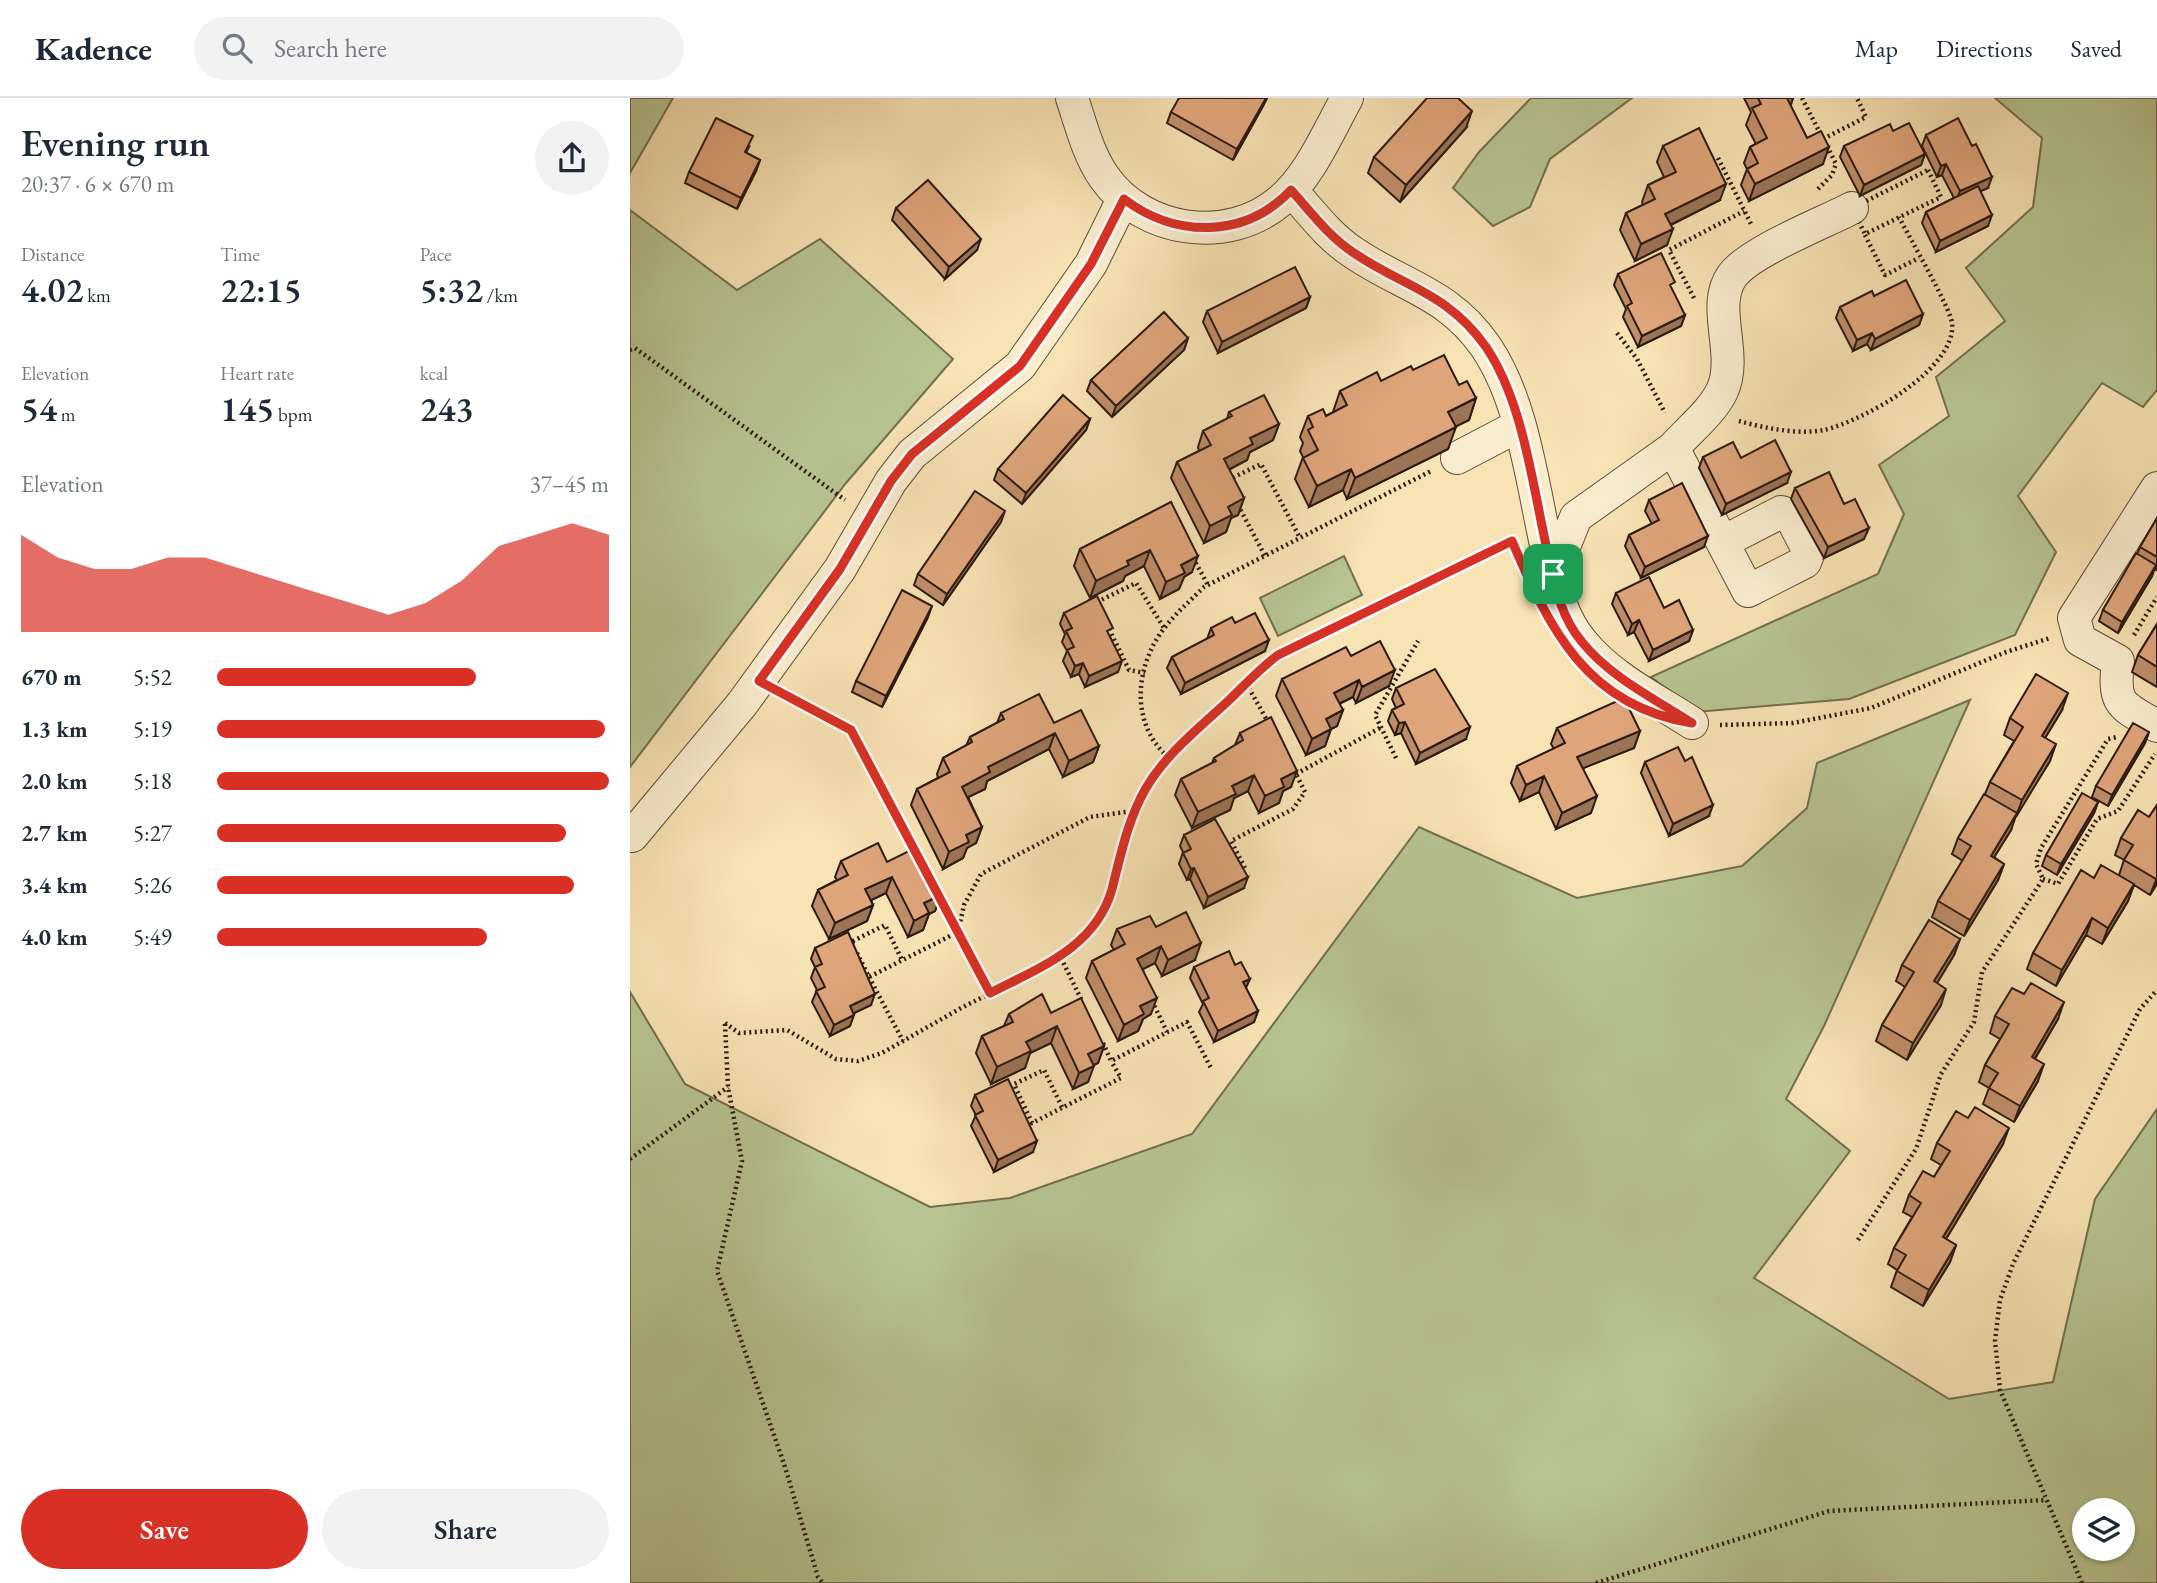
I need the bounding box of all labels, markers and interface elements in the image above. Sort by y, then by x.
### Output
search box [194,17,684,80]
text: Kadence [35,27,152,70]
icon: search [218,29,256,67]
text: Search here [274,31,387,65]
text: Map [1855,33,1898,64]
text: Directions [1936,33,2033,64]
text: Saved [2071,33,2122,64]
text: Evening run [21,118,210,167]
button: share [535,121,609,195]
text: 20:37 · 6 × 670 m [21,169,174,199]
text: Distance [21,242,84,267]
text: Time [220,242,260,267]
text: Pace [420,242,452,267]
text: 4.02 [21,267,83,312]
text: 22:15 [220,267,302,312]
text: 5:32 [420,267,483,312]
text: km [83,283,111,308]
text: /km [483,283,518,308]
text: Elevation [21,361,89,386]
text: Heart rate [220,361,294,386]
text: kcal [420,361,448,386]
text: 54 [21,386,57,431]
text: 145 [220,386,274,431]
text: 243 [420,386,474,431]
text: m [57,402,76,427]
text: bpm [274,402,312,427]
text: Elevation [21,469,104,499]
text: 37–45 m [530,469,609,499]
pin [1523,544,1583,604]
icon: arrive [1534,555,1572,593]
text: 670 m [21,662,82,692]
text: 5:52 [133,662,172,692]
text: 1.3 km [21,714,88,744]
text: 5:19 [133,714,172,744]
text: 2.0 km [21,766,88,796]
text: 5:18 [133,766,172,796]
text: 2.7 km [21,818,88,848]
text: 5:27 [133,818,172,848]
text: 3.4 km [21,870,88,900]
text: 5:26 [133,870,172,900]
text: 4.0 km [21,922,88,952]
text: 5:49 [133,922,172,952]
button: Save [21,1489,308,1569]
button: Share [322,1489,609,1569]
map controls [2072,1498,2135,1561]
button: layers [2072,1498,2135,1561]

